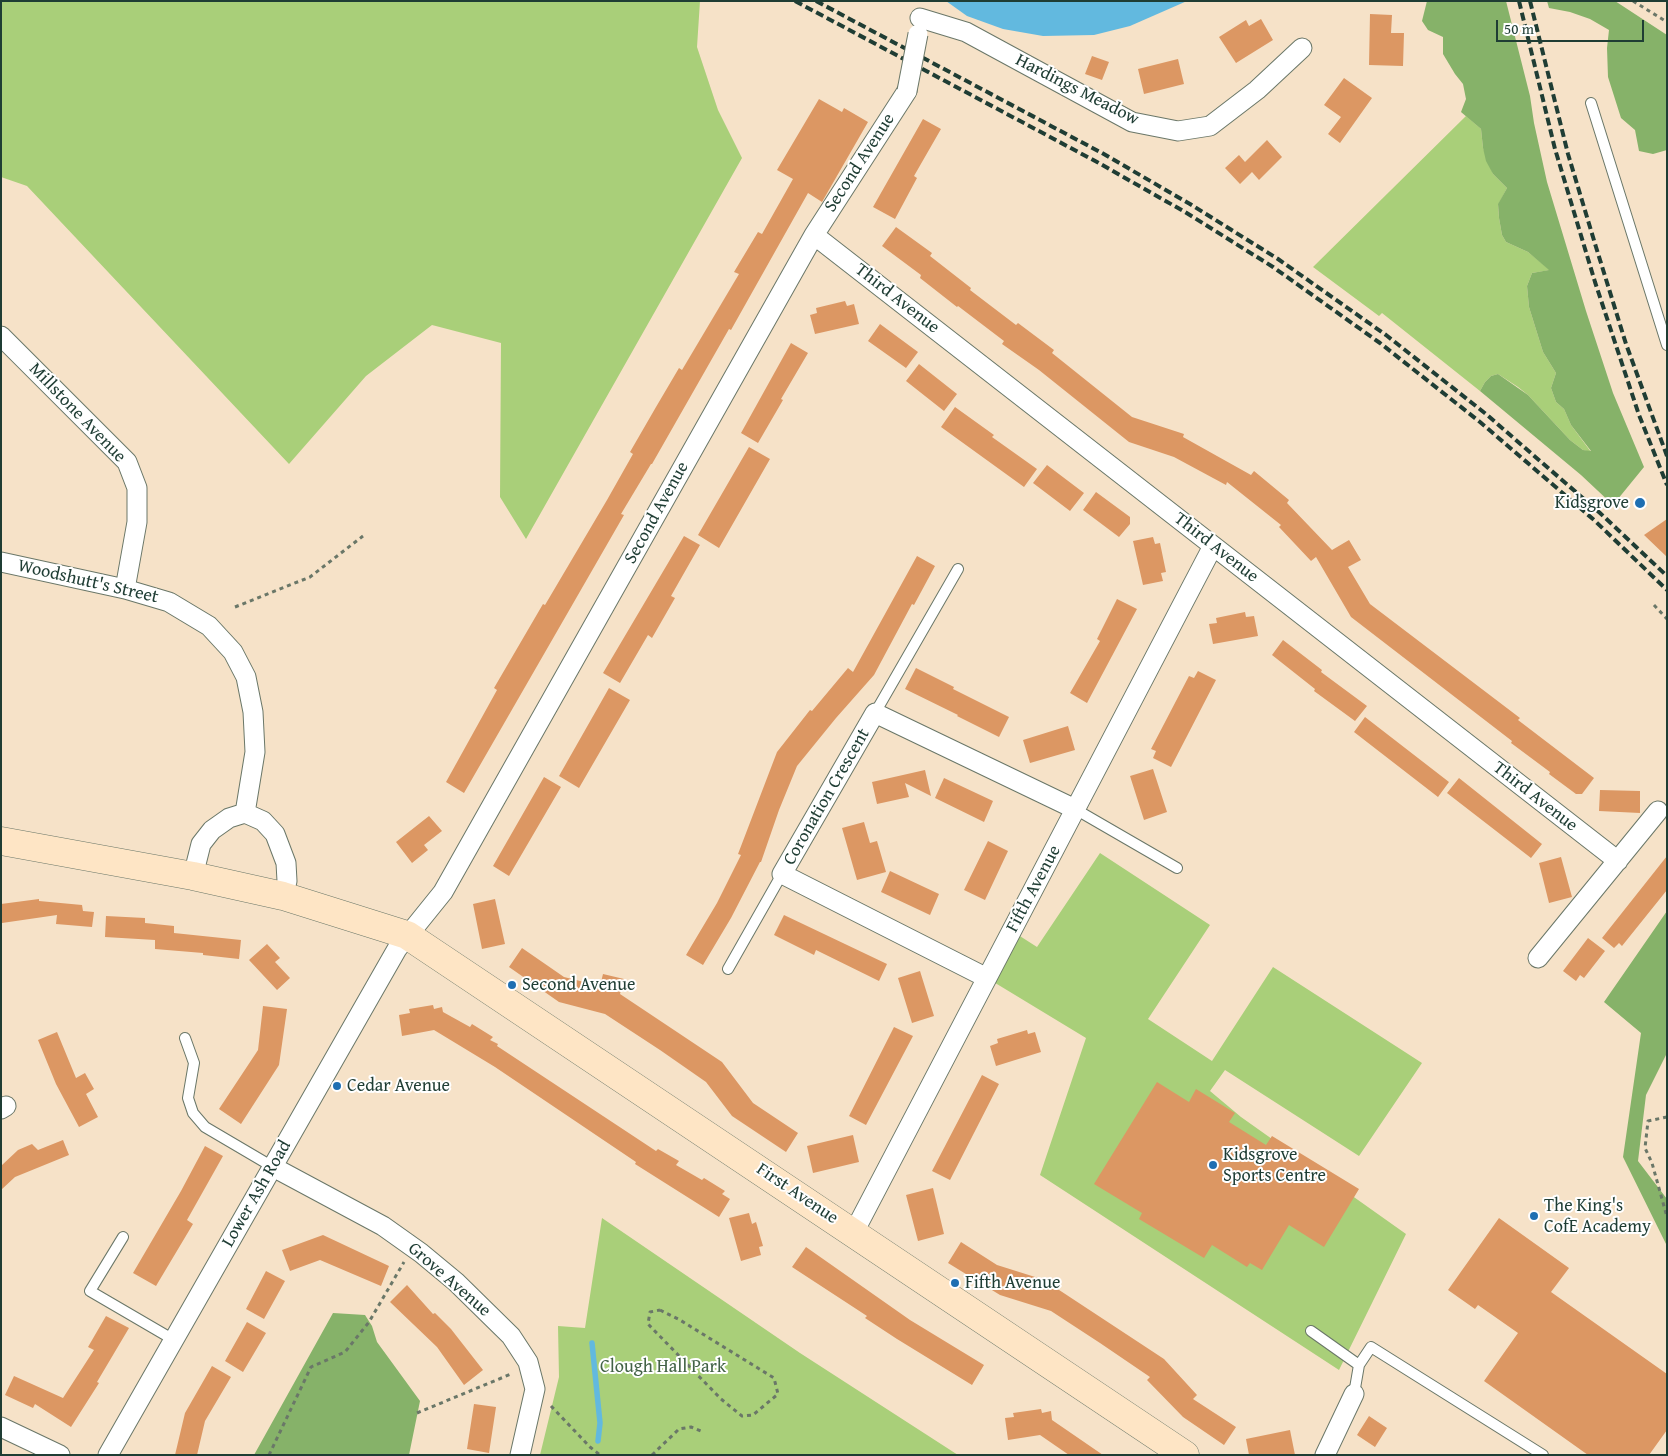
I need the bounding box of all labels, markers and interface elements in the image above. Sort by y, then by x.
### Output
scale bar [1498,10,1646,42]
text: 50 m [1504,18,1534,39]
street label: Hardings Meadow [1012,50,1142,130]
street label: Second Avenue [820,110,900,216]
street label: Third Avenue [850,259,944,339]
street label: Millstone Avenue [24,359,130,467]
street label: Second Avenue [620,458,694,568]
place label: Kidsgrove [1555,492,1629,514]
marker: Kidsgrove [1633,496,1647,510]
street label: Third Avenue [1169,508,1263,588]
street label: Woodshutt's Street [16,555,160,609]
street label: Coronation Crescent [779,725,875,869]
street label: Third Avenue [1488,757,1582,837]
street label: Fifth Avenue [1002,842,1066,936]
place label: Second Avenue [522,974,635,996]
marker: Second Avenue [506,979,518,991]
place label: Cedar Avenue [347,1075,450,1097]
marker: Cedar Avenue [331,1080,343,1092]
street label: Lower Ash Road [218,1137,296,1251]
place label: Kidsgrove Sports Centre [1223,1144,1326,1186]
street label: First Avenue [752,1159,842,1229]
marker: Kidsgrove Sports Centre [1207,1159,1219,1171]
place label: The King's CofE Academy [1544,1195,1651,1238]
marker: The King's CofE Academy [1528,1210,1540,1222]
street label: Grove Avenue [403,1238,495,1322]
place label: Fifth Avenue [965,1272,1060,1294]
marker: Fifth Avenue [949,1277,961,1289]
park label: Clough Hall Park [600,1356,726,1378]

